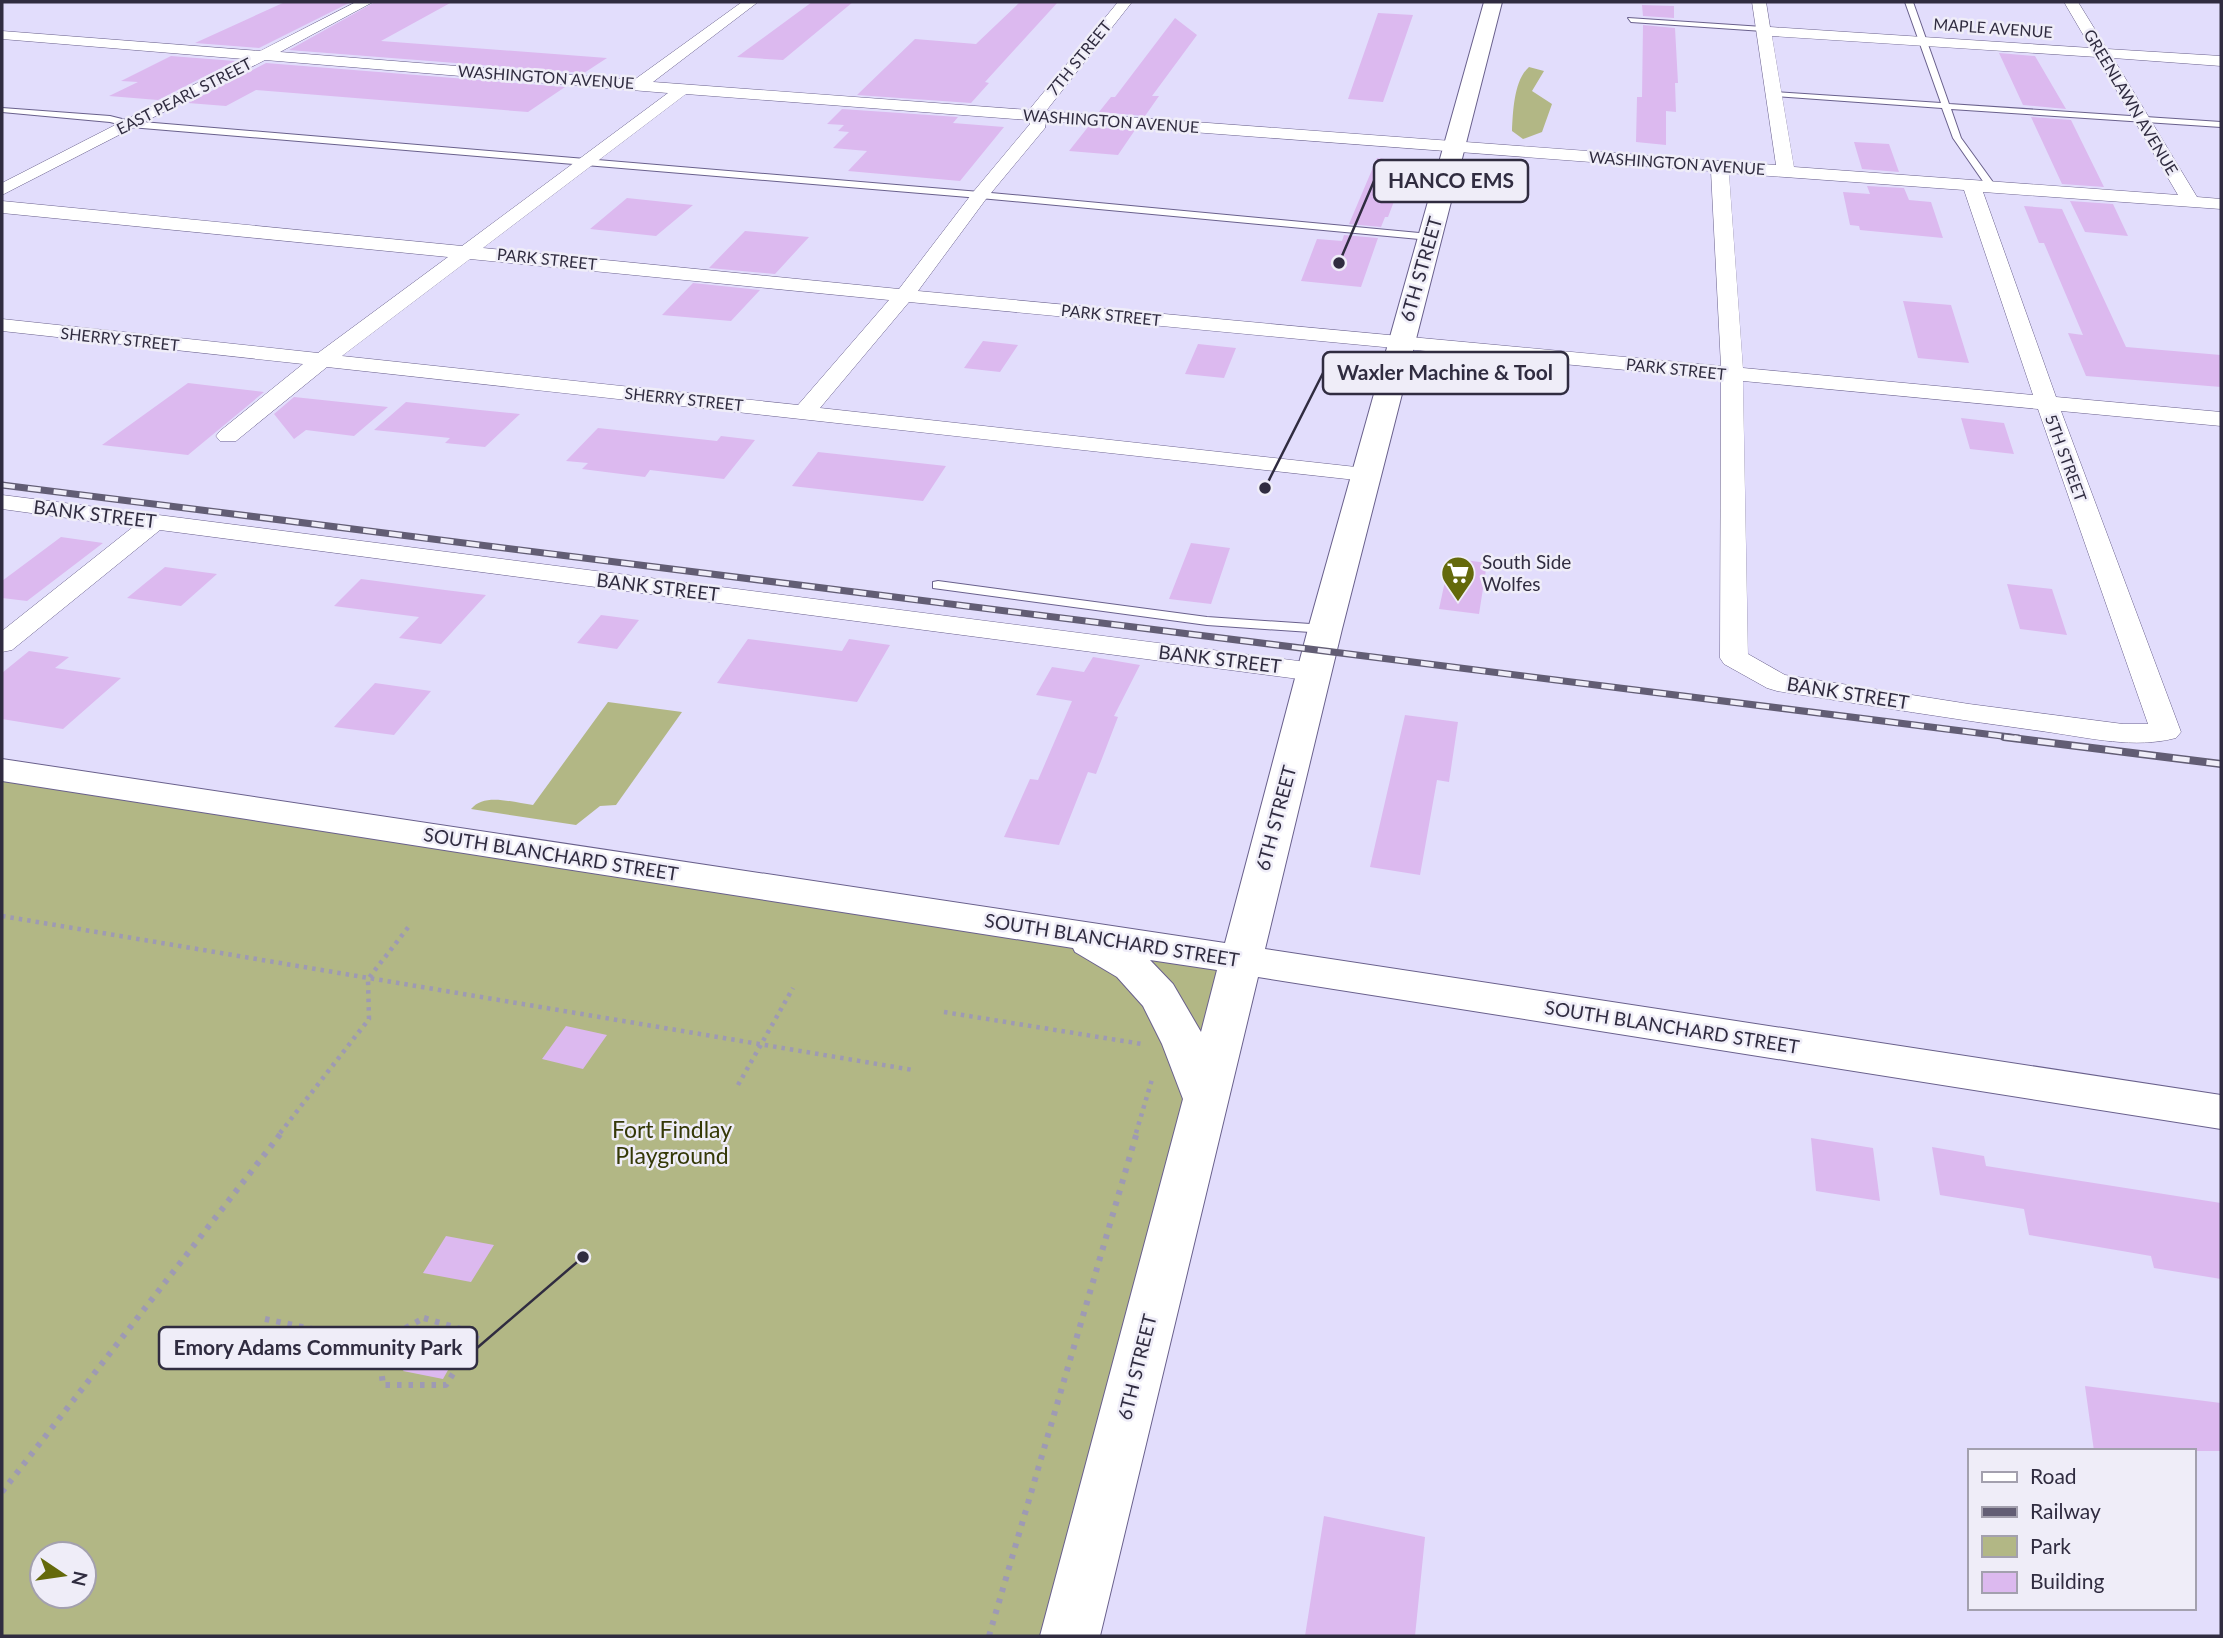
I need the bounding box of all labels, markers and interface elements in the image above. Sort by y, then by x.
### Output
street label: MAPLE AVENUE [1933,14,2053,41]
street label: 7TH STREET [1043,16,1115,99]
street label: GREENLAWN AVENUE [2080,26,2182,178]
street label: EAST PEARL STREET [113,53,255,138]
street label: WASHINGTON AVENUE [457,61,635,92]
street label: WASHINGTON AVENUE [1022,105,1200,136]
street label: WASHINGTON AVENUE [1588,147,1766,178]
callout: HANCO EMS [1374,160,1528,202]
text: HANCO EMS [1388,167,1514,192]
street label: 6TH STREET [1395,214,1446,324]
street label: PARK STREET [496,244,599,273]
street label: PARK STREET [1060,300,1163,329]
street label: SHERRY STREET [60,323,181,354]
callout: Waxler Machine & Tool [1323,352,1568,394]
street label: PARK STREET [1625,354,1728,383]
text: Waxler Machine & Tool [1337,359,1553,384]
street label: SHERRY STREET [624,383,745,414]
street label: 5TH STREET [2042,412,2091,504]
street label: BANK STREET [32,495,158,532]
place label: South Side Wolfes [1482,550,1571,595]
supermarket icon: South Side Wolfes [1439,554,1477,603]
street label: BANK STREET [595,568,721,605]
street label: BANK STREET [1157,640,1283,677]
street label: BANK STREET [1785,671,1911,714]
street label: 6TH STREET [1250,763,1301,873]
street label: SOUTH BLANCHARD STREET [422,822,680,885]
street label: SOUTH BLANCHARD STREET [983,908,1241,971]
street label: SOUTH BLANCHARD STREET [1543,995,1801,1058]
park label: Fort Findlay Playground [612,1115,732,1169]
street label: 6TH STREET [1112,1312,1161,1422]
callout: Emory Adams Community Park [159,1327,477,1369]
text: Emory Adams Community Park [174,1334,463,1359]
legend [1968,1449,2195,1610]
text: Road [2030,1463,2077,1488]
text: Railway [2030,1498,2101,1523]
text: Park [2030,1533,2071,1558]
north arrow [28,1540,98,1610]
text: Building [2030,1568,2105,1593]
text: N [67,1569,93,1589]

